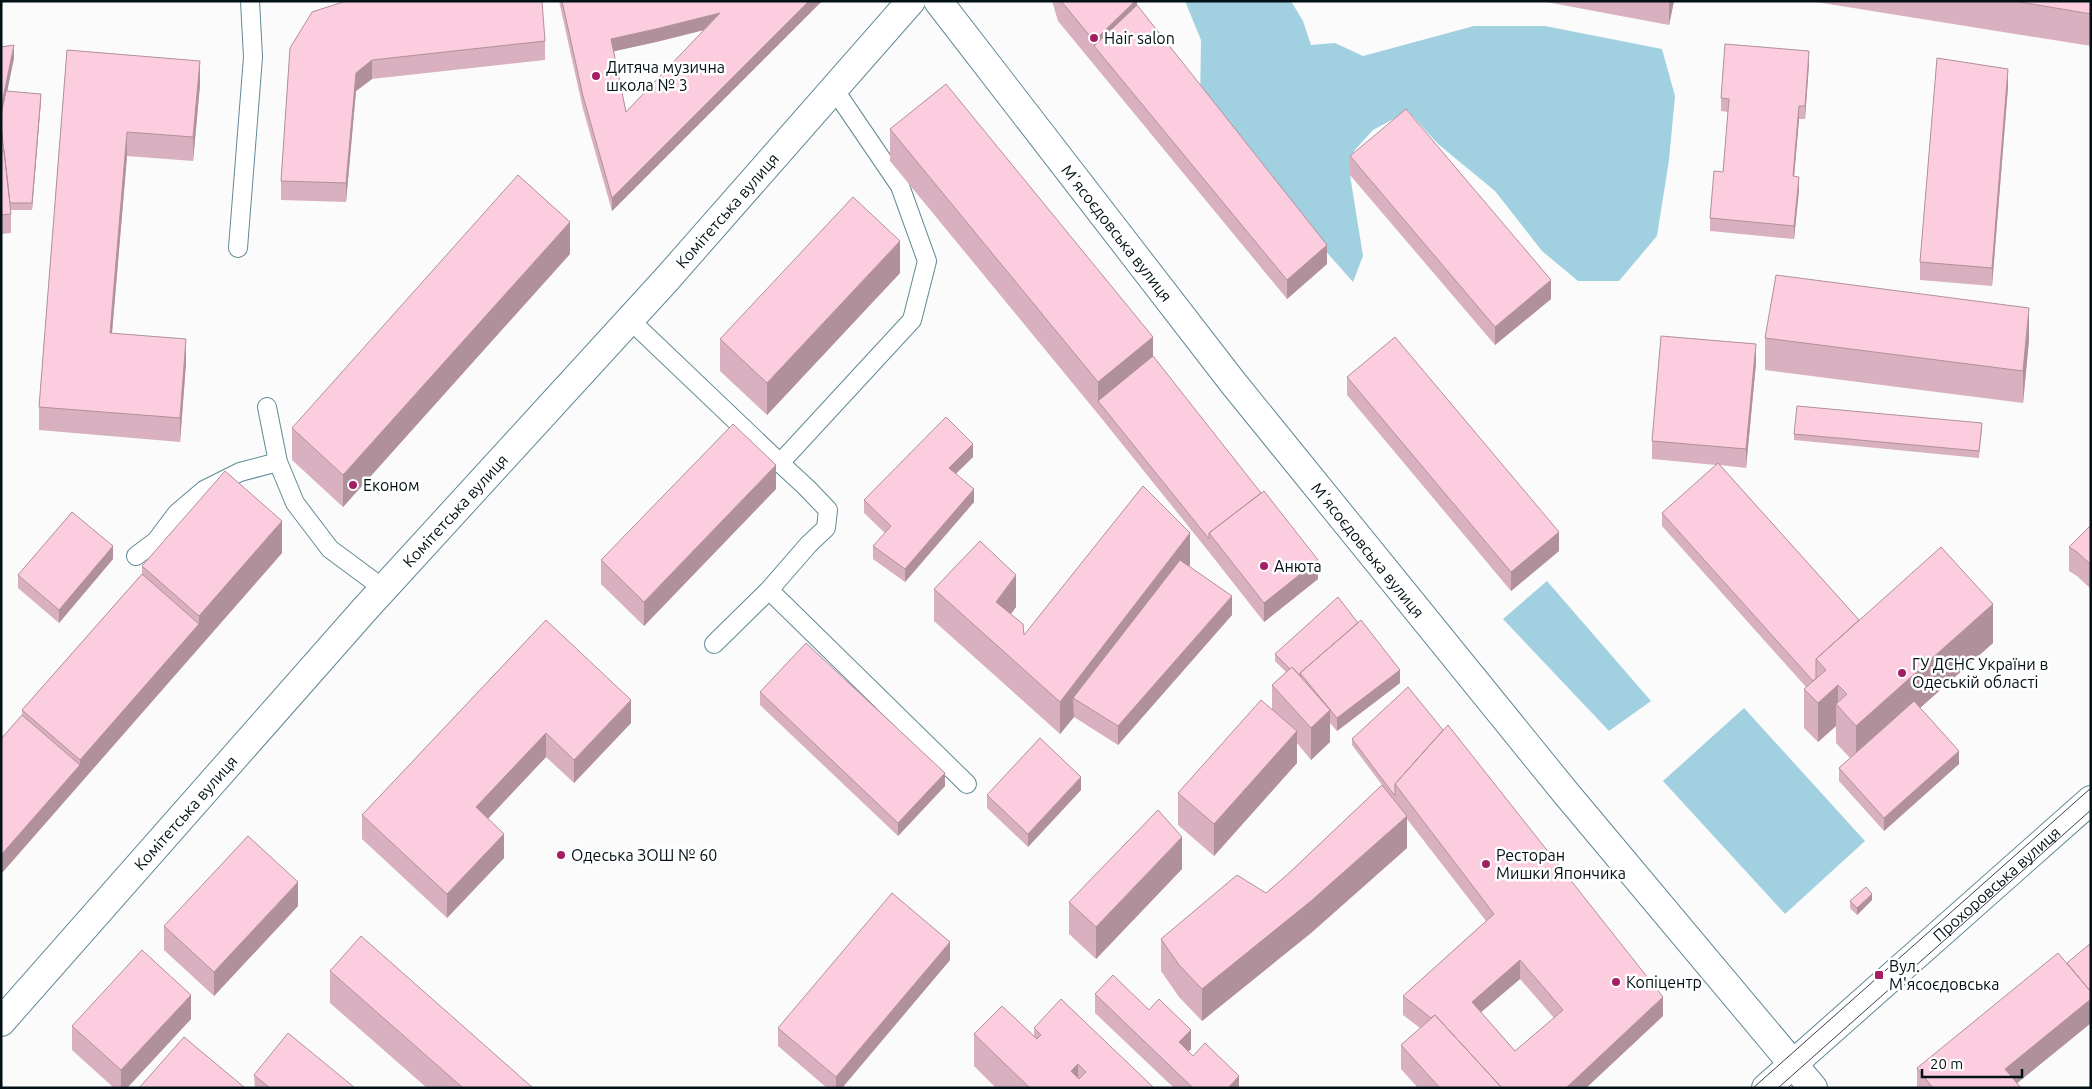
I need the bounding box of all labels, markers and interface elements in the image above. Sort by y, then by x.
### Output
place label: Hair salon [1104,29,1175,47]
marker: Hair salon [1088,32,1100,44]
place label: Дитяча музична школа № 3 [606,58,725,94]
marker: Дитяча музична школа № 3 [590,70,602,82]
street label: Комітетська вулиця [672,149,782,271]
street label: Мʼясоєдовська вулиця [1058,161,1176,305]
street label: Комітетська вулиця [399,450,511,571]
place label: Економ [363,476,420,494]
marker: Економ [347,479,359,491]
street label: Мʼясоєдовська вулиця [1308,479,1428,621]
place label: Анюта [1274,557,1322,575]
marker: Анюта [1258,560,1270,572]
place label: ГУ ДСНС України в Одеській області [1912,655,2048,691]
marker: ГУ ДСНС України в Одеській області [1896,667,1908,679]
street label: Комітетська вулиця [130,752,241,874]
street label: Прохоровська вулиця [1929,823,2064,945]
place label: Одеська ЗОШ № 60 [571,846,717,864]
place label: Ресторан Мишки Япончика [1496,846,1626,882]
marker: Одеська ЗОШ № 60 [555,849,567,861]
marker: Ресторан Мишки Япончика [1480,858,1492,870]
place label: Вул. М'ясоєдовська [1889,957,2000,993]
marker: Вул. М'ясоєдовська [1873,969,1885,981]
place label: Копіцентр [1626,973,1702,991]
marker: Копіцентр [1610,976,1622,988]
scale bar [1922,1046,2022,1078]
text: 20 m [1930,1055,1963,1072]

